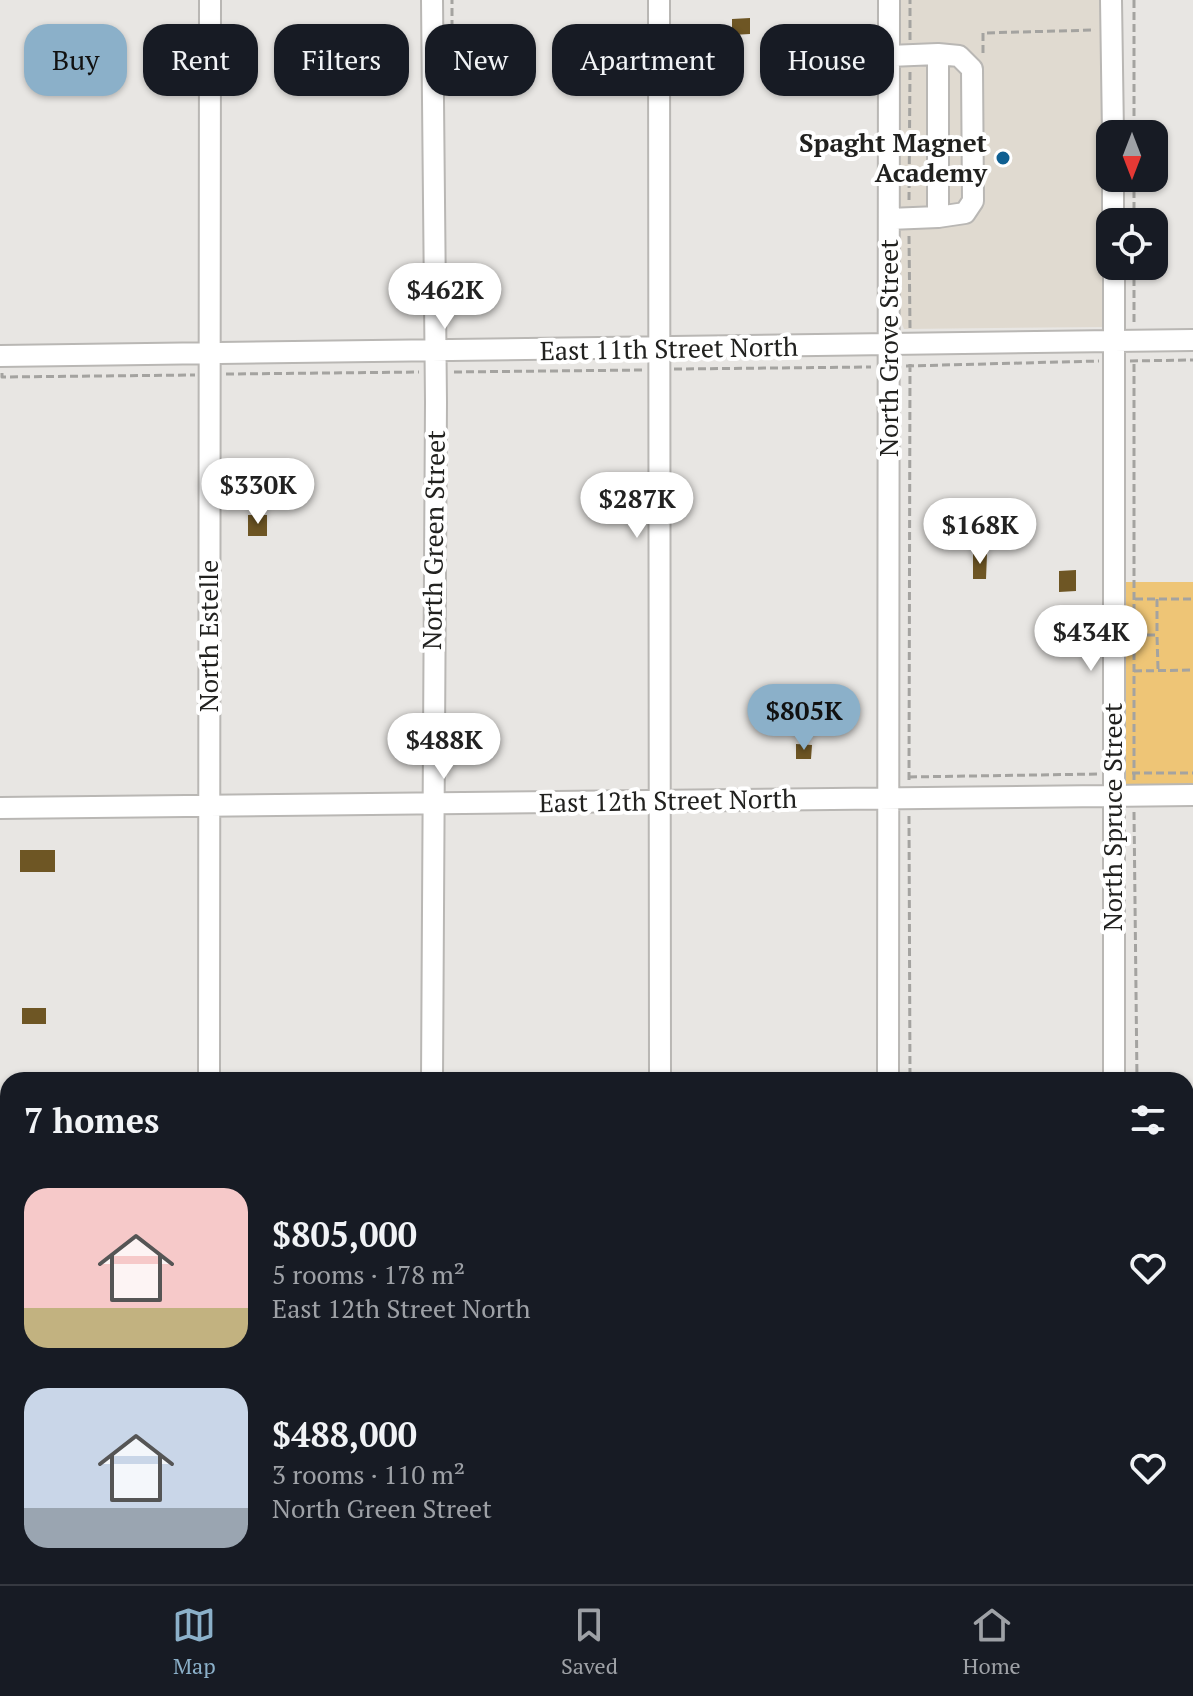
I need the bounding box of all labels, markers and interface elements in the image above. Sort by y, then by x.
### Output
chip: Buy [24,24,127,96]
chip: Rent [143,24,258,96]
chip: Filters [274,24,409,96]
chip: New [425,24,536,96]
chip: Apartment [552,24,744,96]
chip: House [760,24,894,96]
north arrow [1096,120,1168,192]
map controls [1096,120,1168,280]
place label: Spaght Magnet Academy [799,125,988,189]
marker: Spaght Magnet Academy [994,149,1012,167]
button: locate [1096,208,1168,280]
street label: North Grove Street [871,239,905,457]
pin: $462K [389,263,501,331]
text: $462K [406,272,484,306]
street label: East 11th Street North [539,329,798,367]
street label: North Green Street [414,429,452,650]
pin: $330K [202,458,314,526]
text: $330K [219,467,297,501]
pin: $287K [581,472,693,540]
text: $287K [598,481,676,515]
pin: $168K [924,498,1036,566]
text: $168K [941,507,1019,541]
street label: North Estelle [191,560,225,712]
pin: $434K [1035,605,1147,673]
text: $434K [1052,614,1130,648]
pin: $805K [748,684,860,752]
text: $805K [765,693,843,727]
street label: North Spruce Street [1095,702,1129,931]
pin: $488K [388,713,500,781]
text: $488K [405,722,483,756]
street label: East 12th Street North [538,781,797,819]
text: 7 homes [24,1098,159,1143]
icon: filters [1126,1098,1170,1142]
text: $805,000 [272,1212,417,1257]
icon: home [88,1220,184,1316]
icon: heart [1126,1246,1170,1290]
text: 5 rooms · 178 m² [272,1257,465,1291]
text: East 12th Street North [272,1291,530,1325]
text: $488,000 [272,1412,417,1457]
icon: home [88,1420,184,1516]
icon: heart [1126,1446,1170,1490]
text: 3 rooms · 110 m² [272,1457,465,1491]
text: North Green Street [272,1491,492,1525]
tab: Map [172,1603,216,1680]
tab: Saved [561,1603,618,1680]
tab: Home [962,1603,1021,1680]

